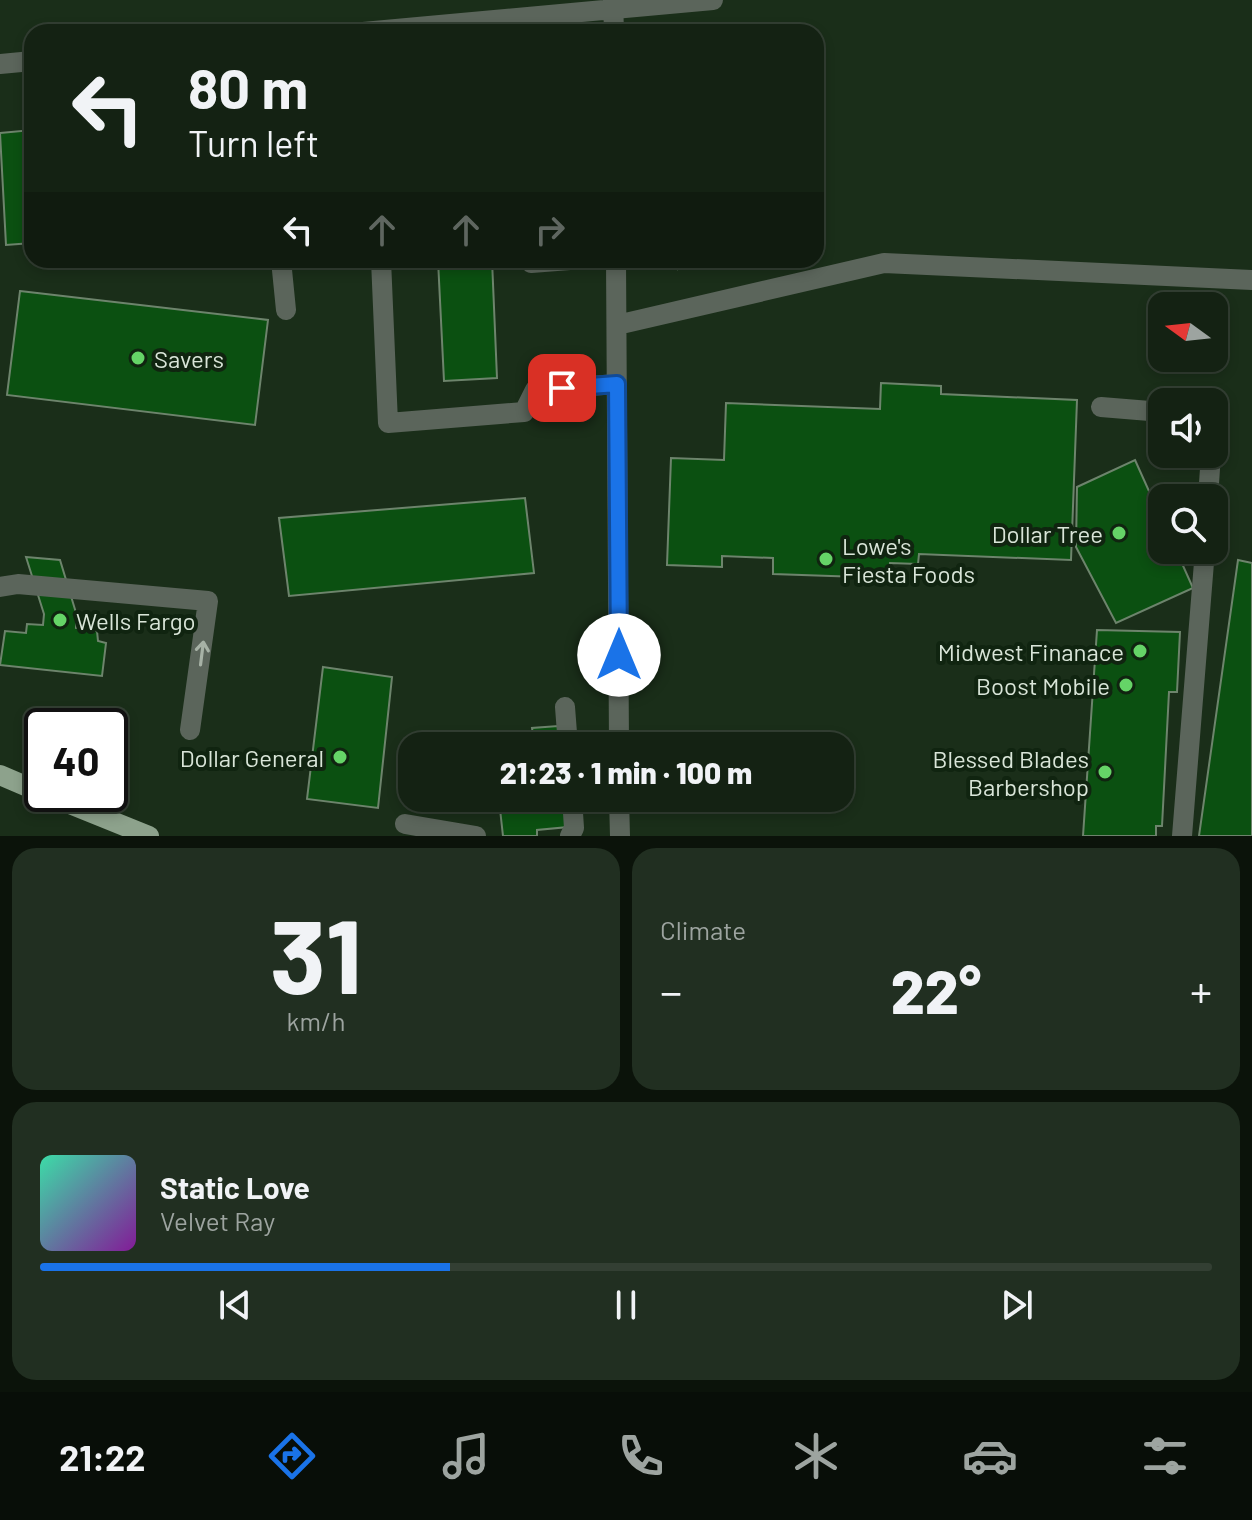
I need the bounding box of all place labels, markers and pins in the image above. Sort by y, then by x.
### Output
place label: Savers [154,344,224,373]
marker: Savers [129,349,147,367]
pin [528,354,596,422]
place label: Dollar Tree [992,519,1103,548]
marker: Dollar Tree [1110,524,1128,542]
place label: Lowe's Fiesta Foods [842,531,975,588]
marker: Lowe's Fiesta Foods [817,550,835,568]
place label: Wells Fargo [76,606,196,635]
marker: Wells Fargo [51,611,69,629]
place label: Midwest Finanace [938,637,1124,666]
marker: Midwest Finanace [1131,642,1149,660]
place label: Boost Mobile [976,671,1110,700]
marker: Boost Mobile [1117,676,1135,694]
place label: Dollar General [180,743,324,772]
place label: Blessed Blades Barbershop [932,744,1089,801]
marker: Dollar General [331,748,349,766]
marker: Blessed Blades Barbershop [1096,763,1114,781]

